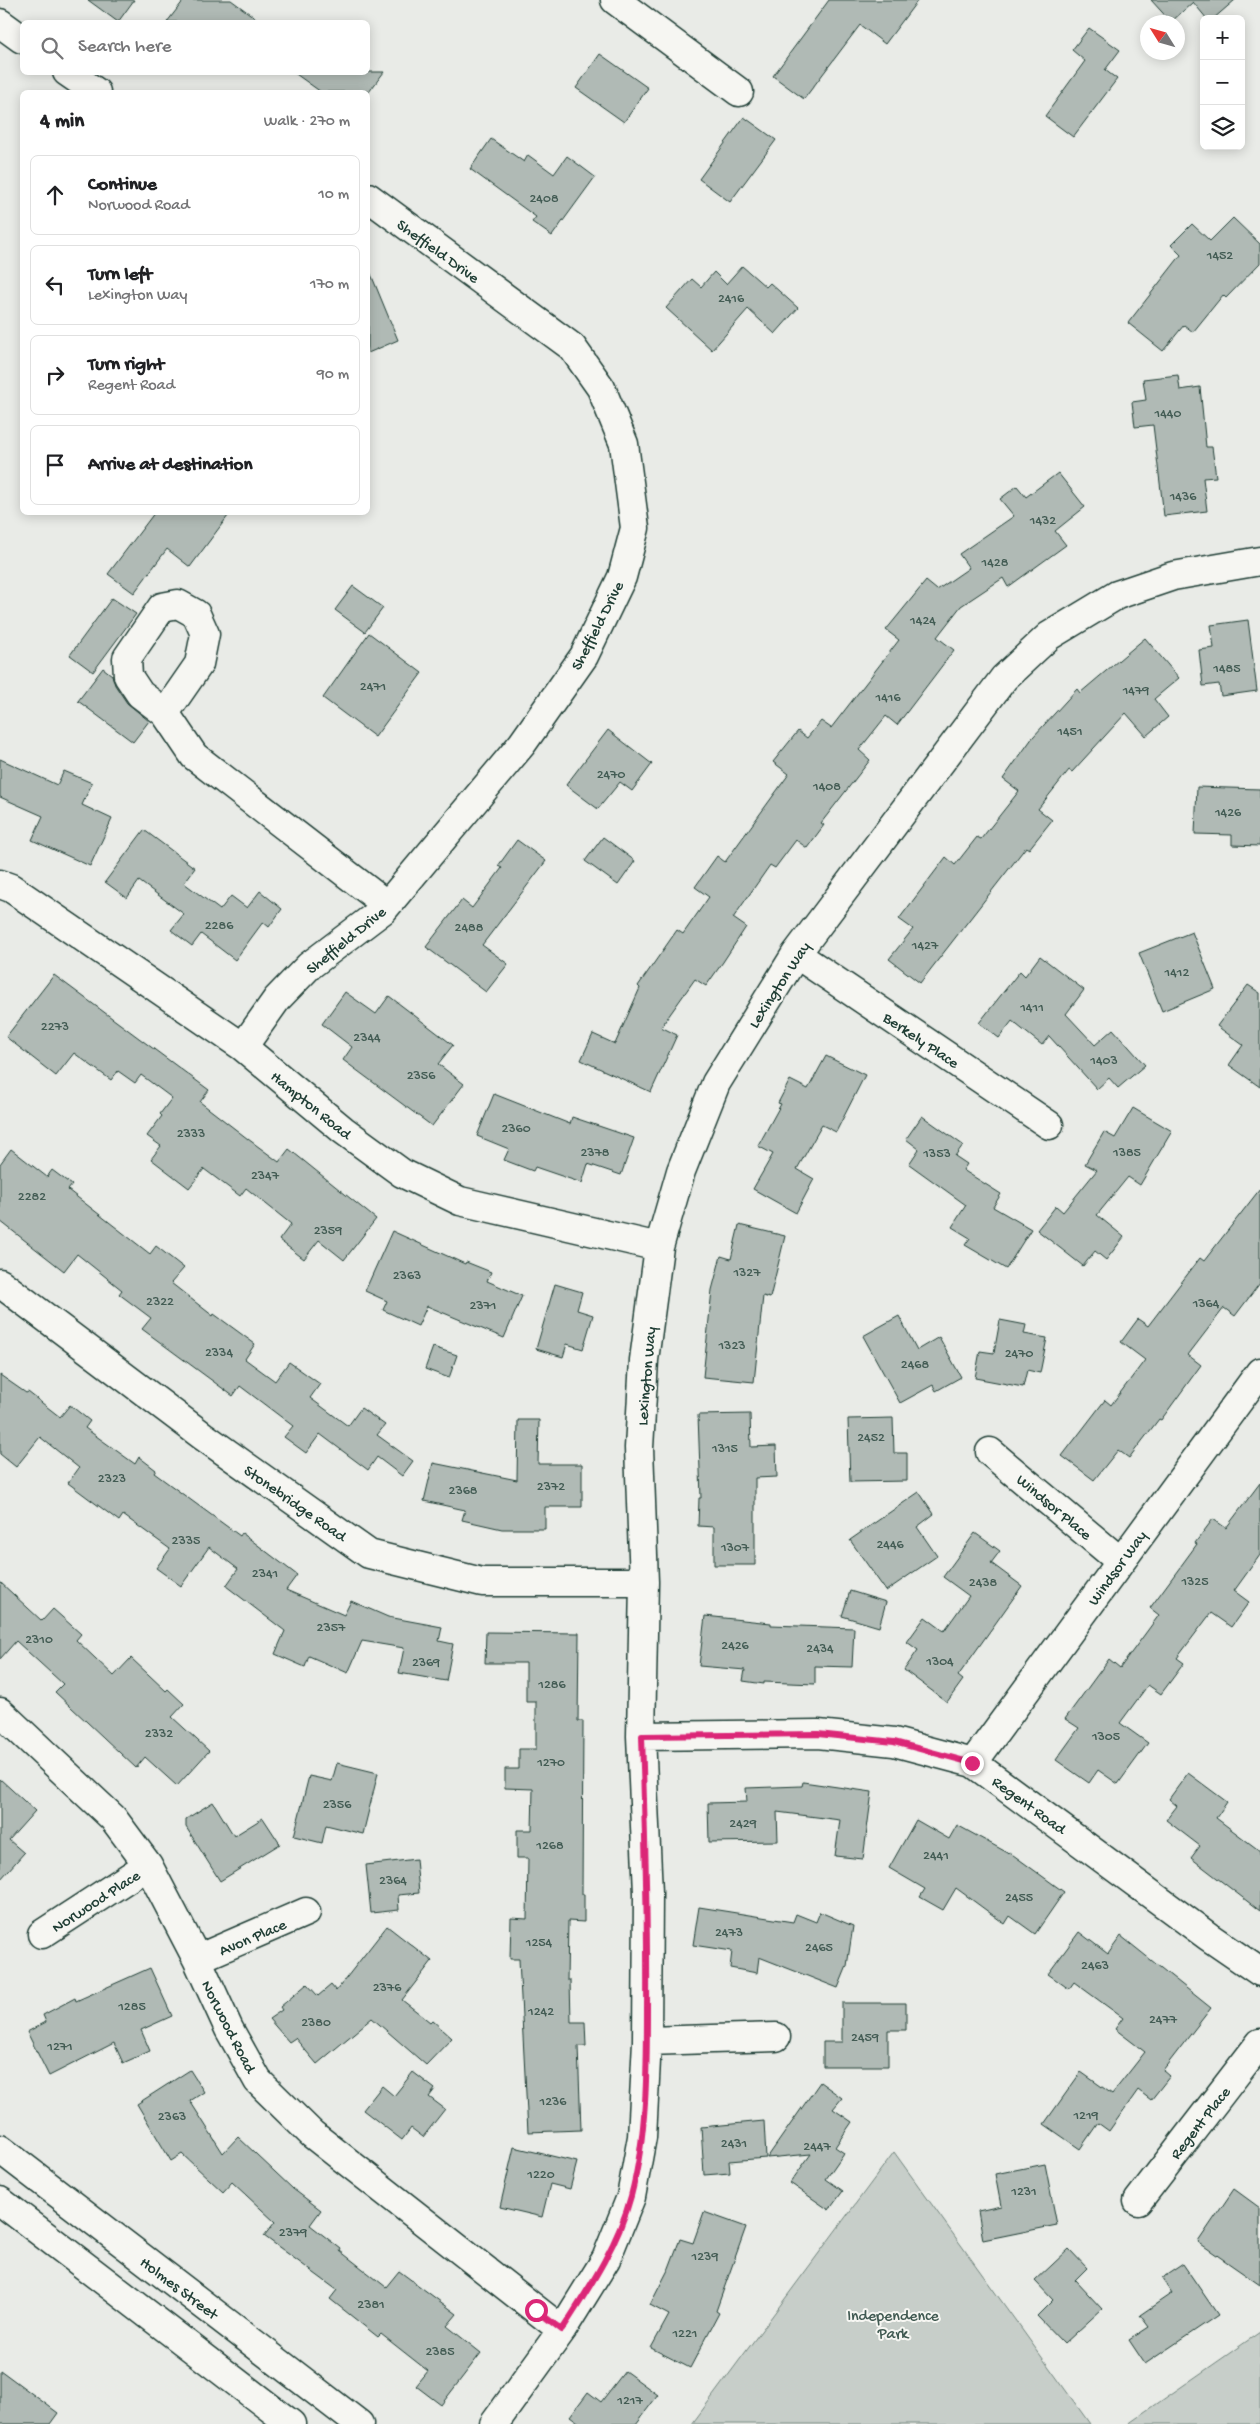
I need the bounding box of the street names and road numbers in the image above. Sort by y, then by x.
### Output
street label: Sheffield Drive [392,217,483,290]
street label: Sheffield Drive [569,578,630,674]
street label: Sheffield Drive [303,903,392,980]
street label: Lexington Way [746,939,816,1033]
street label: Berkely Place [878,1009,962,1075]
street label: Hampton Road [266,1068,355,1146]
street label: Lexington Way [635,1326,662,1427]
street label: Stonebridge Road [239,1462,350,1548]
street label: Windsor Place [1011,1472,1095,1546]
street label: Windsor Way [1085,1528,1152,1610]
street label: Regent Road [987,1774,1070,1841]
street label: Norwood Place [49,1867,145,1939]
street label: Avon Place [217,1916,290,1962]
street label: Norwood Road [195,1978,259,2079]
street label: Regent Place [1168,2084,1236,2164]
street label: Holmes Street [135,2254,222,2326]

